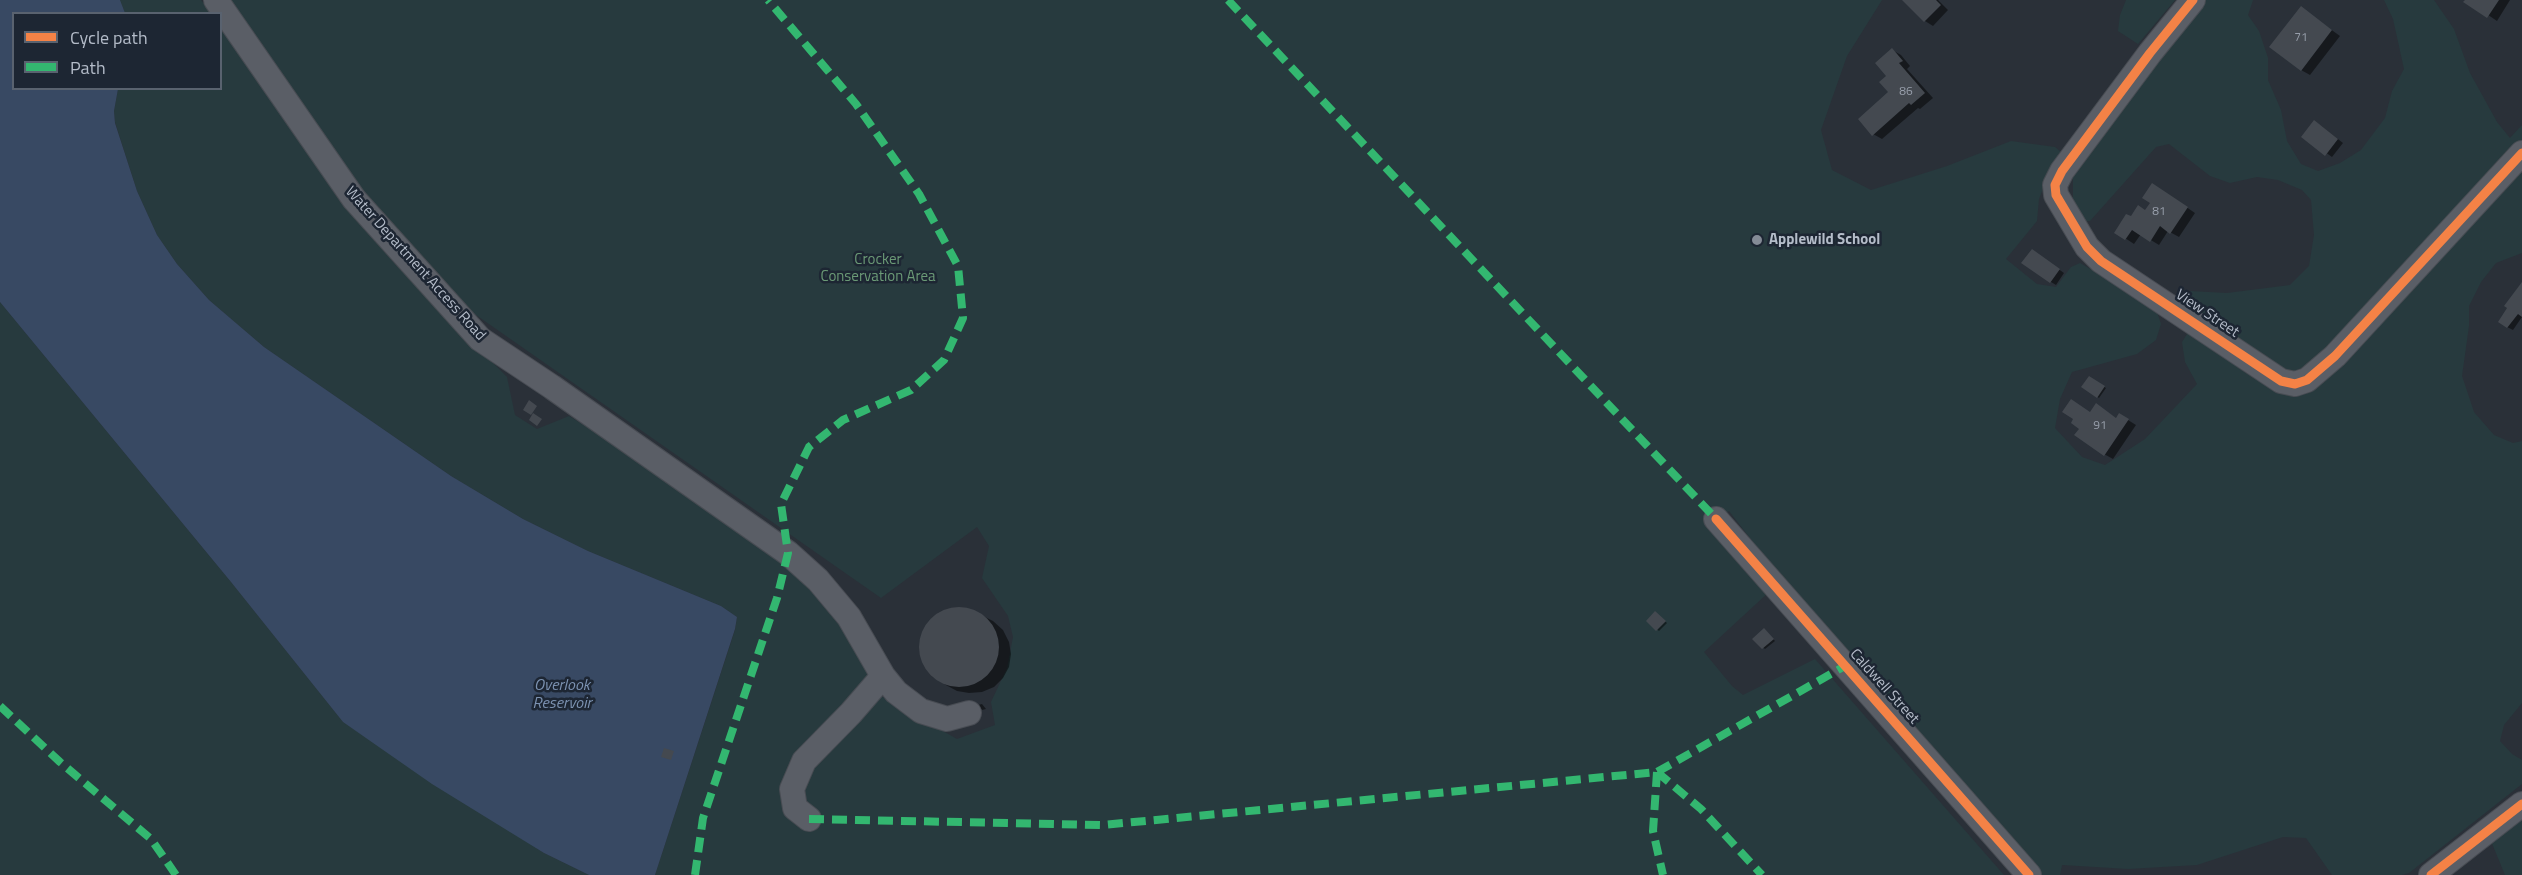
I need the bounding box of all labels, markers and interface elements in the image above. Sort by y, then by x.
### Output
legend [12,12,222,90]
text: Cycle path [70,24,148,51]
house number: 71 [2294,31,2308,45]
text: Path [70,54,106,81]
house number: 86 [1899,85,1913,99]
street label: Water Department Access Road [341,183,489,345]
house number: 81 [2152,205,2166,219]
place label: Applewild School [1769,231,1880,249]
marker: Applewild School [1750,233,1764,247]
park label: Crocker Conservation Area [820,251,936,286]
street label: View Street [2172,286,2242,342]
house number: 91 [2093,419,2107,433]
street label: Caldwell Street [1846,646,1922,728]
water label: Overlook Reservoir [533,676,591,714]

